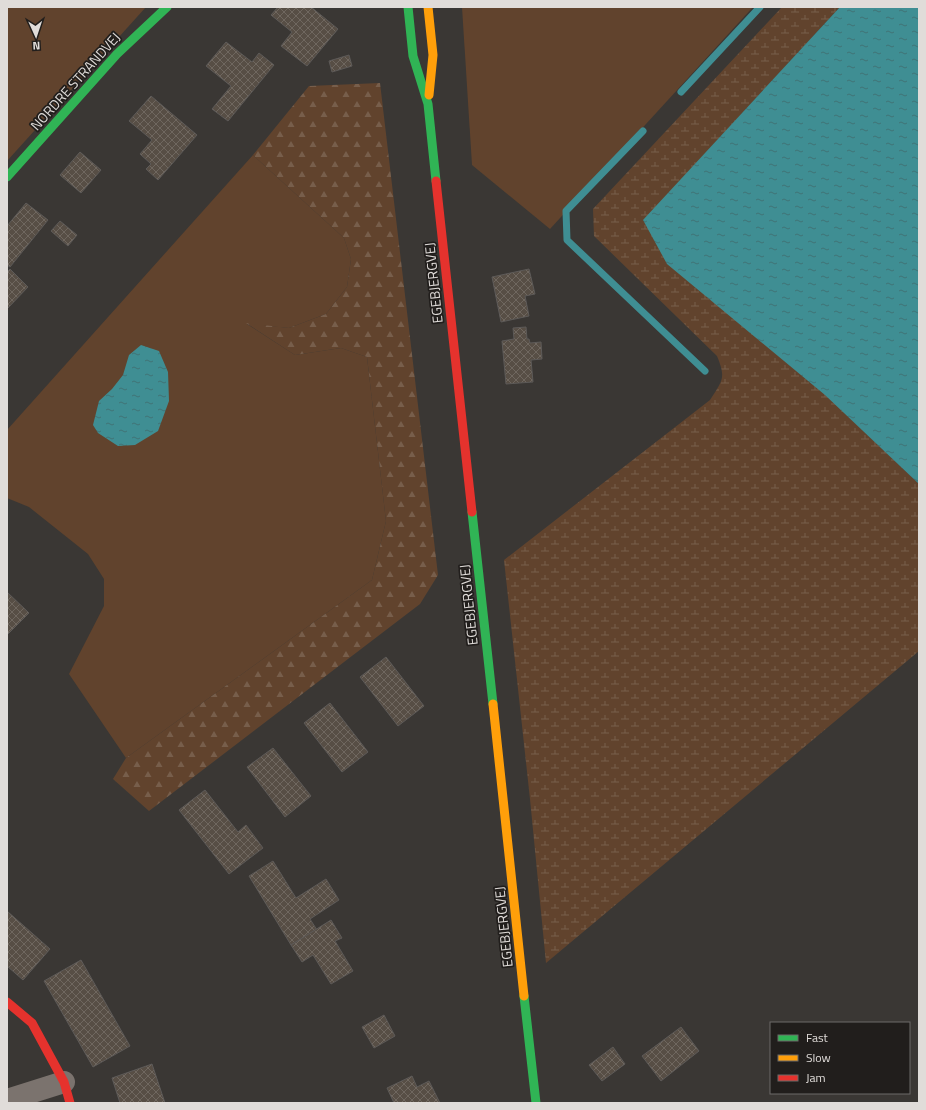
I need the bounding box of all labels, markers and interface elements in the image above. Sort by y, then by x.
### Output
north arrow [16,16,56,56]
street label: NORDRE STRANDVEJ [27,29,123,133]
street label: EGEBJERGVEJ [418,241,448,325]
street label: EGEBJERGVEJ [453,563,483,647]
street label: EGEBJERGVEJ [488,885,518,969]
legend [770,1022,910,1094]
text: Fast [806,1028,829,1047]
text: Slow [806,1048,831,1067]
text: Jam [806,1068,826,1087]

